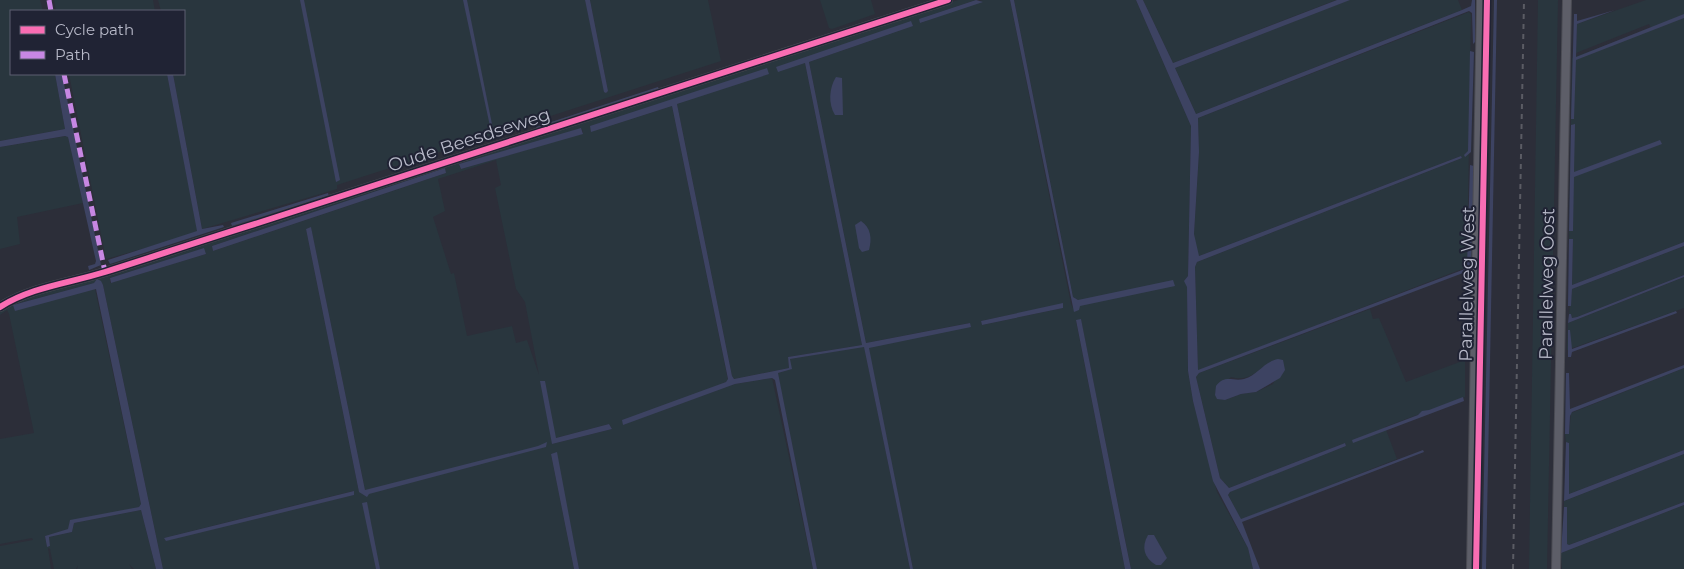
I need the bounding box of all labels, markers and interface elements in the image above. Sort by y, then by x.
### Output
legend [10,10,185,75]
text: Cycle path [55,20,134,39]
text: Path [55,45,91,64]
street label: Oude Beesdseweg [385,103,553,177]
street label: Parallelweg West [1455,206,1479,362]
street label: Parallelweg Oost [1535,208,1559,360]

